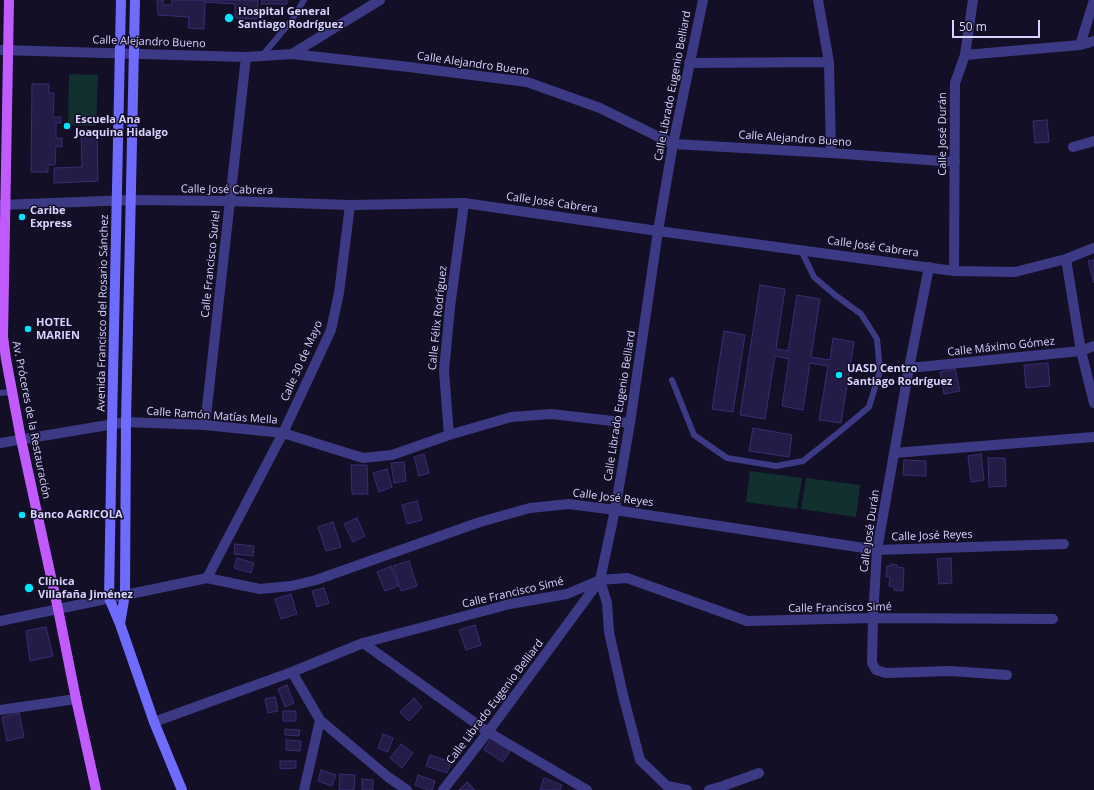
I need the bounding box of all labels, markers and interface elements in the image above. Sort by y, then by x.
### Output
place label: Hospital General Santiago Rodríguez [238,5,343,31]
street label: Calle Librado Eugenio Belliard [652,10,694,162]
marker: Hospital General Santiago Rodríguez [223,12,235,24]
scale bar [954,12,1042,38]
text: 50 m [959,18,987,35]
street label: Calle Alejandro Bueno [92,33,206,51]
street label: Calle Alejandro Bueno [416,50,530,78]
street label: Calle José Durán [936,92,950,176]
place label: Escuela Ana Joaquina Hidalgo [75,113,168,139]
marker: Escuela Ana Joaquina Hidalgo [62,121,72,131]
street label: Calle Alejandro Bueno [738,128,852,150]
street label: Calle José Cabrera [181,183,273,197]
street label: Calle José Cabrera [505,190,599,216]
place label: Caribe Express [30,204,72,230]
street label: Calle Francisco Suriel [199,210,223,318]
marker: Caribe Express [17,212,27,222]
street label: Avenida Francisco del Rosario Sánchez [95,214,111,412]
street label: Calle José Cabrera [826,234,920,260]
street label: Calle Félix Rodríguez [426,265,450,371]
place label: HOTEL MARIEN [36,316,80,342]
street label: Calle 30 de Mayo [278,319,326,403]
marker: HOTEL MARIEN [23,324,33,334]
street label: Calle Librado Eugenio Belliard [602,330,638,482]
street label: Calle Máximo Gómez [947,335,1055,359]
street label: Av. Próceres de la Restauración [9,340,53,500]
place label: UASD Centro Santiago Rodríguez [847,362,952,388]
marker: UASD Centro Santiago Rodríguez [834,370,844,380]
street label: Calle Ramón Matías Mella [146,405,278,427]
street label: Calle José Reyes [572,486,654,510]
street label: Calle José Durán [858,489,882,573]
place label: Banco AGRICOLA [30,508,123,522]
marker: Banco AGRICOLA [17,510,27,520]
street label: Calle José Reyes [891,528,973,544]
place label: Clínica Villafaña Jiménez [38,575,133,601]
street label: Calle Francisco Simé [461,575,565,611]
marker: Clínica Villafaña Jiménez [23,582,35,594]
street label: Calle Francisco Simé [788,600,892,616]
street label: Calle Librado Eugenio Belliard [444,637,546,767]

